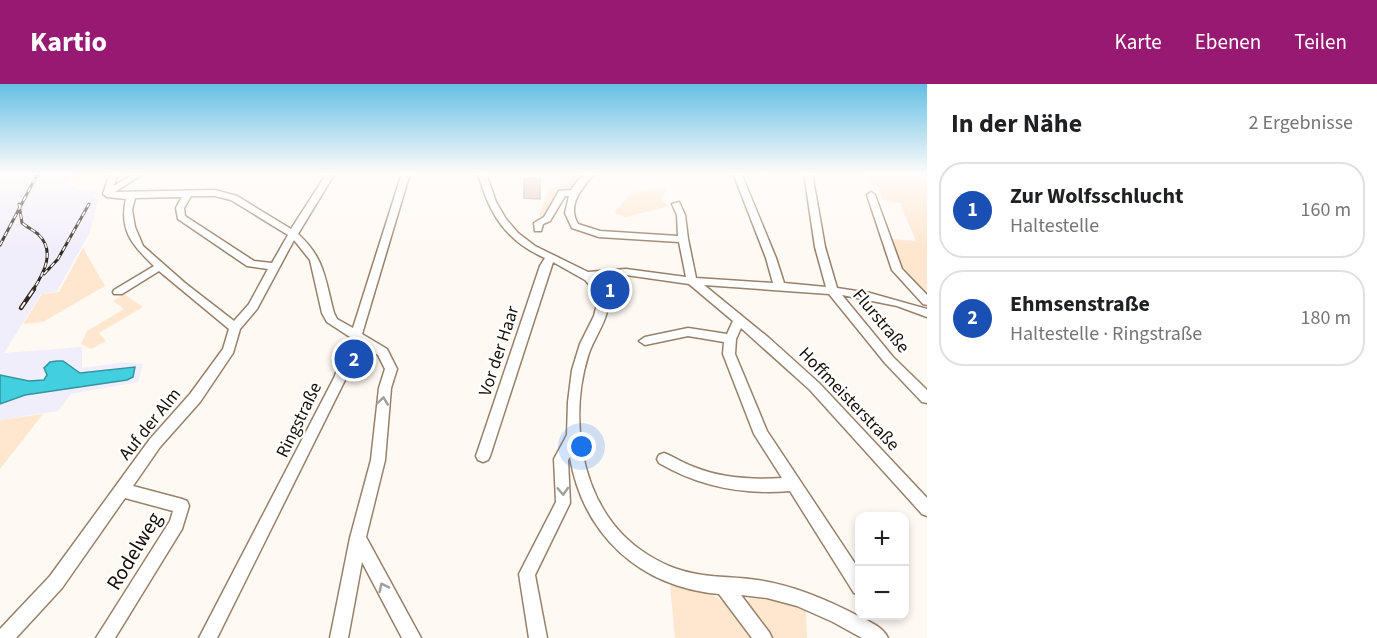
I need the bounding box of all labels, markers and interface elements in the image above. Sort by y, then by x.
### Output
text: Kartio [30,22,107,62]
text: Karte [1115,27,1162,57]
text: Ebenen [1195,27,1261,57]
text: Teilen [1294,27,1347,57]
text: In der Nähe [951,105,1082,142]
text: 2 Ergebnisse [1248,109,1353,137]
text: Zur Wolfsschlucht [1010,180,1183,212]
text: 1 [967,196,978,224]
text: 160 m [1301,196,1351,224]
text: Haltestelle [1010,212,1099,240]
pin: 1 [590,268,630,312]
street label: Flurstraße [847,284,915,359]
text: Ehmsenstraße [1010,288,1150,320]
street label: Vor der Haar [473,302,526,399]
text: 2 [967,304,978,332]
text: 180 m [1301,304,1351,332]
text: Haltestelle · Ringstraße [1010,320,1202,348]
pin: 2 [334,336,374,382]
street label: Hoffmeisterstraße [793,342,905,457]
street label: Ringstraße [270,378,328,462]
street label: Auf der Alm [113,383,187,465]
one-way arrow [376,396,388,406]
your location [567,432,596,461]
one-way arrow [557,486,570,495]
street label: Rodelweg [99,506,169,596]
map controls [855,512,909,620]
button: + [855,512,909,566]
button: − [855,566,909,620]
one-way arrow [379,583,390,594]

